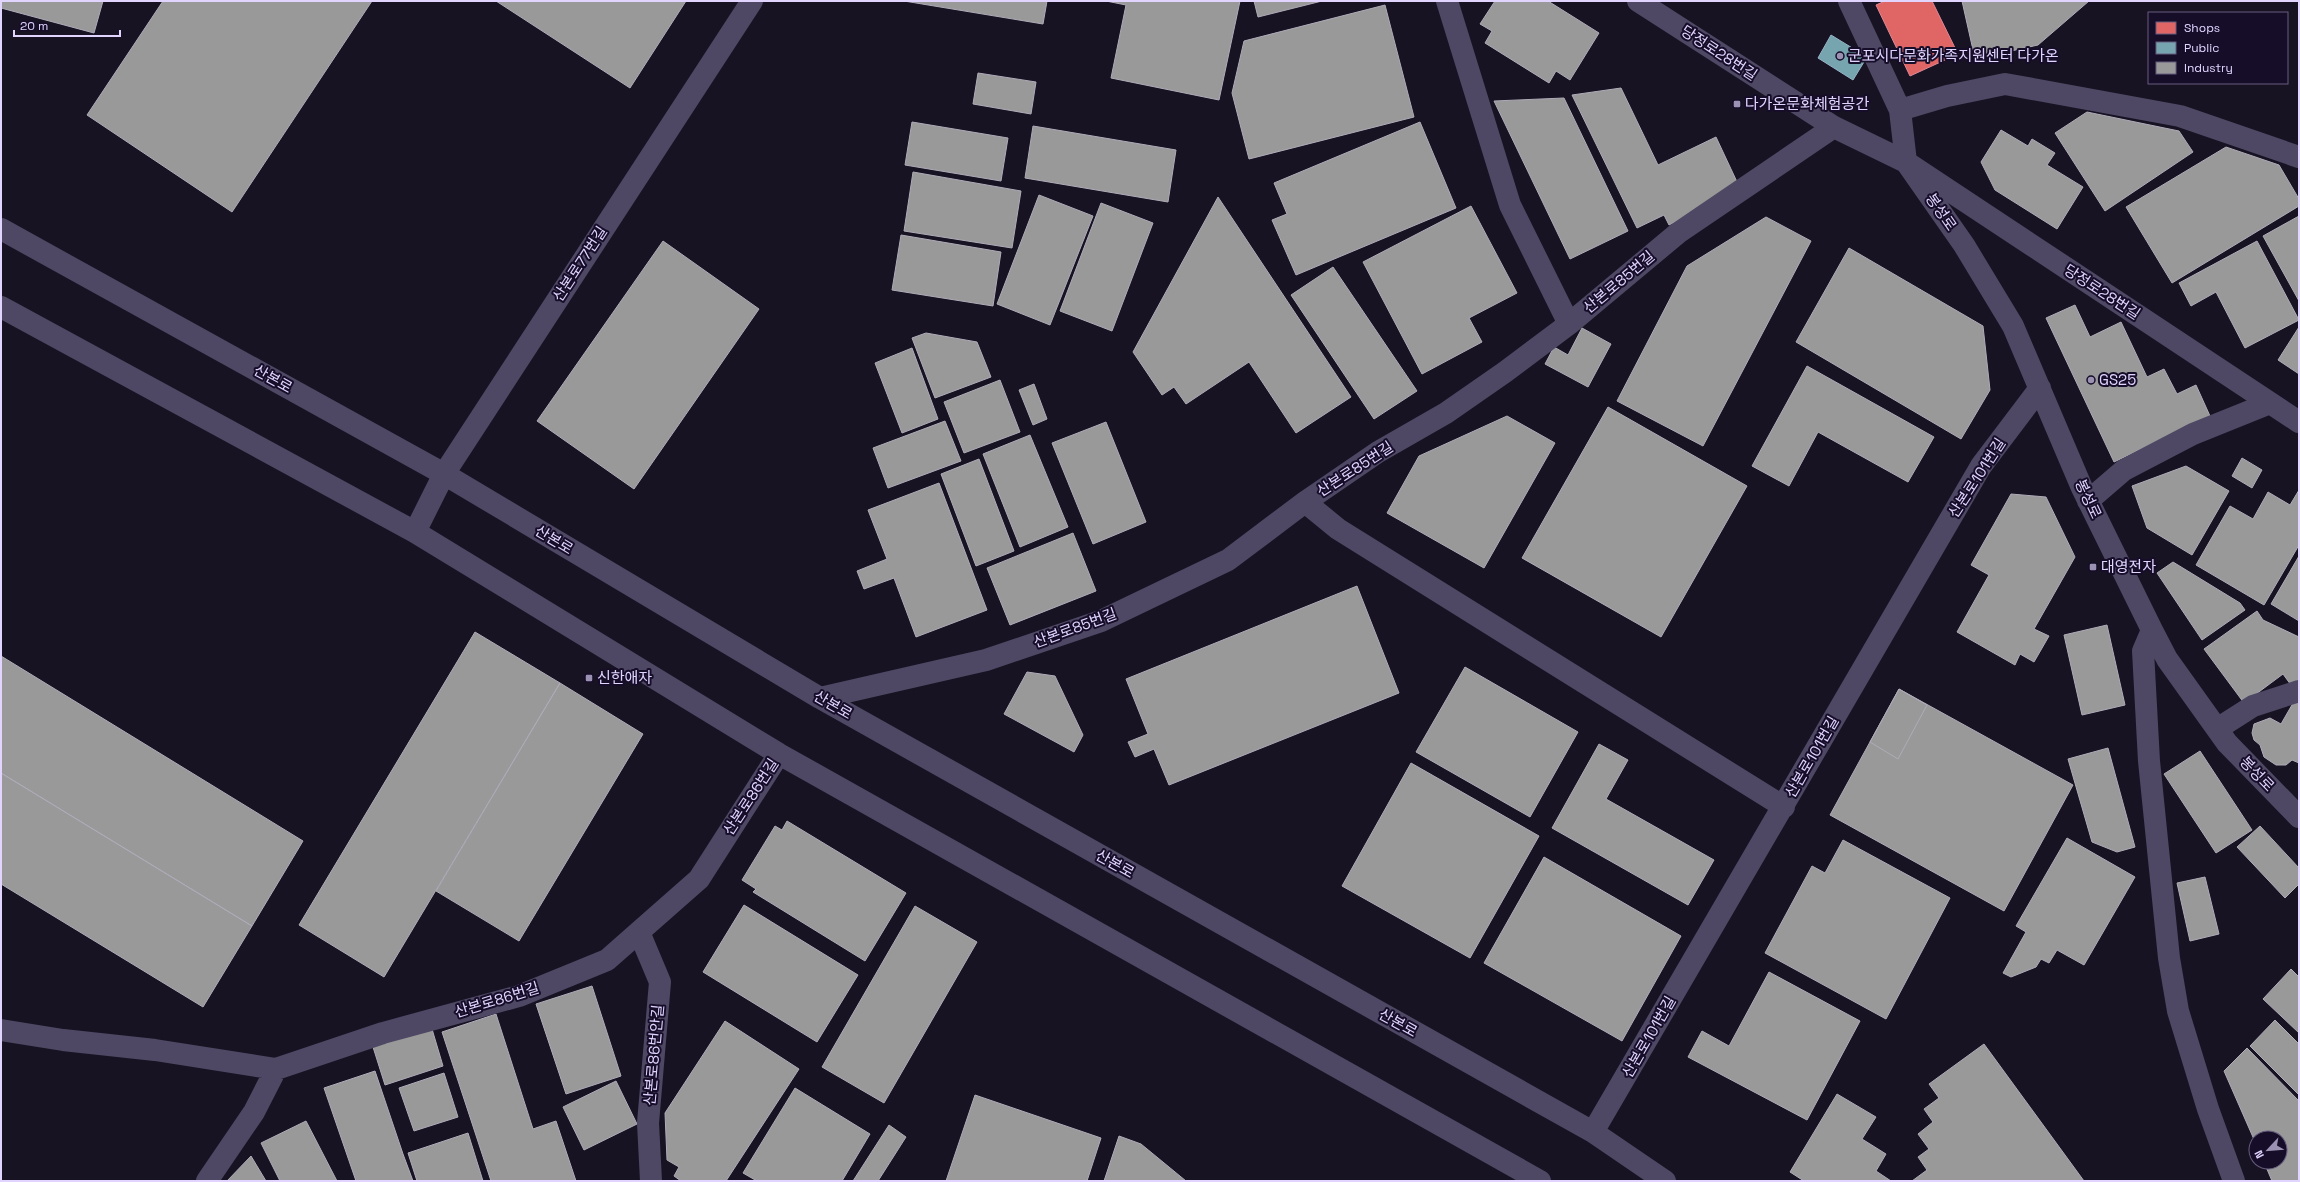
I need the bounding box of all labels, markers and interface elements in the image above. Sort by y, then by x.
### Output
scale bar [14,12,120,38]
legend [2148,12,2288,84]
text: 20 m [20,18,48,34]
text: Shops [2184,20,2220,36]
street label: 당정로28번길 [1677,21,1761,84]
text: Public [2184,40,2219,56]
place label: 군포시다문화가족지원센터 다가온 [1848,46,2059,65]
marker: 군포시다문화가족지원센터 다가온 [1835,51,1845,61]
text: Industry [2184,60,2233,76]
place label: 다가온문화체험공간 [1745,94,1869,113]
marker: 다가온문화체험공간 [1732,99,1742,109]
street label: 봉성로 [1922,189,1961,234]
street label: 산본로77번길 [548,223,611,305]
street label: 산본로85번길 [1579,246,1658,317]
street label: 당정로28번길 [2060,260,2144,323]
street label: 산본로 [251,360,296,397]
place label: GS25 [2099,370,2136,389]
marker: GS25 [2086,375,2096,385]
street label: 산본로101번길 [1944,434,2009,521]
street label: 산본로85번길 [1313,437,1397,500]
street label: 봉성로 [2071,476,2106,522]
street label: 산본로 [532,521,577,558]
place label: 대영전자 [2101,557,2156,576]
marker: 대영전자 [2088,562,2098,572]
street label: 산본로85번길 [1031,604,1119,651]
place label: 신한애자 [597,668,652,687]
marker: 신한애자 [584,673,594,683]
street label: 산본로 [811,686,856,723]
street label: 산본로101번길 [1781,713,1843,801]
street label: 봉성로 [2236,752,2279,795]
street label: 산본로86번길 [719,755,782,839]
street label: 산본로 [1093,845,1138,882]
street label: 산본로86번길 [452,978,541,1021]
street label: 산본로101번길 [1618,993,1680,1081]
street label: 산본로86번안길 [640,1004,667,1106]
street label: 산본로 [1376,1004,1421,1041]
north arrow [2248,1130,2288,1170]
text: N [2251,1148,2267,1161]

